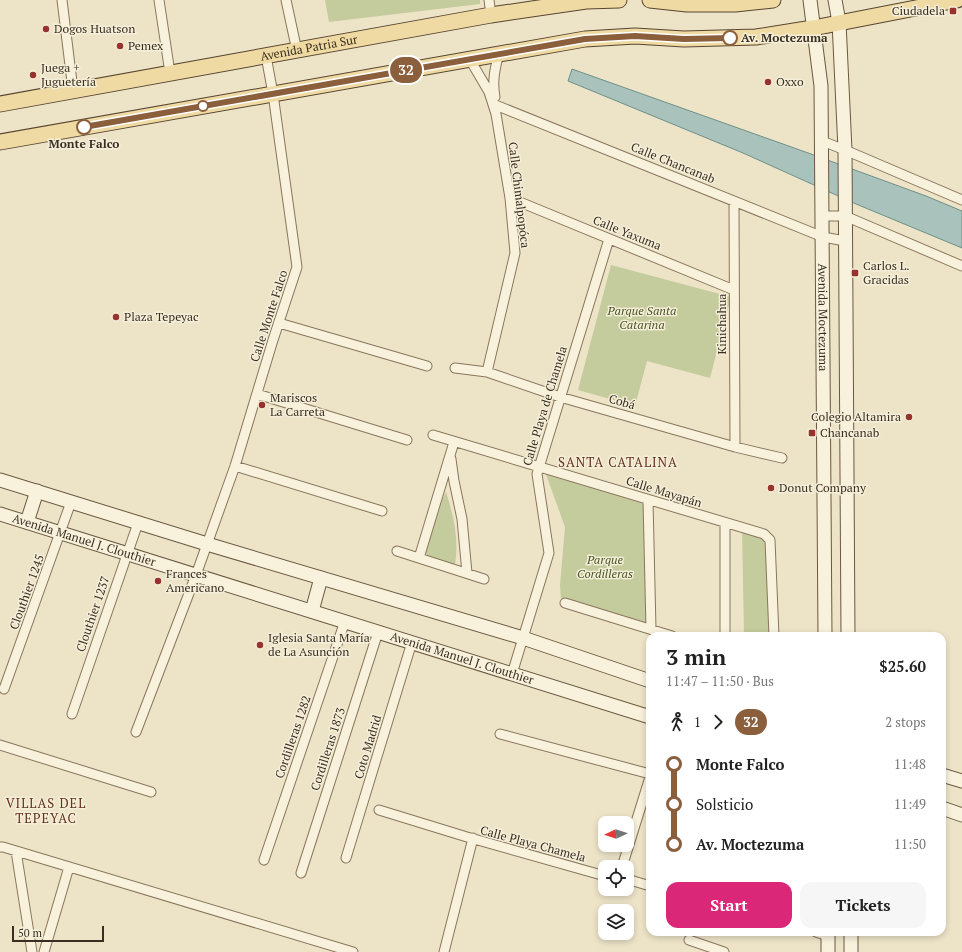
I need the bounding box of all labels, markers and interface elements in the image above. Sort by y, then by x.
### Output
place label: Ciudadela [892,3,945,18]
marker: Ciudadela [948,6,958,16]
place label: Dogos Huatson [54,21,135,36]
marker: Dogos Huatson [41,24,51,34]
marker: Av. Moctezuma [722,30,738,46]
place label: Av. Moctezuma [741,30,828,45]
street label: Avenida Patria Sur [259,31,359,64]
place label: Pemex [128,38,164,53]
marker: Pemex [115,41,125,51]
line badge: 32 [388,57,424,83]
place label: Juega + Juguetería [41,60,96,89]
text: 32 [398,60,414,79]
marker: Juega + Juguetería [28,70,38,80]
place label: Oxxo [776,74,804,89]
marker: Oxxo [763,77,773,87]
unlabelled marker [197,100,209,112]
marker: Monte Falco [76,119,92,135]
place label: Monte Falco [49,136,119,151]
street label: Calle Chancanab [629,139,718,186]
street label: Calle Chimalpopóca [506,141,533,249]
street label: Calle Yaxuma [591,212,664,253]
place label: Carlos L. Gracidas [863,258,910,287]
street label: Avenida Moctezuma [815,263,831,371]
street label: Calle Monte Falco [247,268,291,364]
marker: Carlos L. Gracidas [850,268,860,278]
street label: Kinichahua [714,294,729,354]
park label: Parque Santa Catarina [607,303,676,332]
place label: Plaza Tepeyac [124,309,199,324]
marker: Plaza Tepeyac [111,312,121,322]
street label: Calle Playa de Chamela [519,344,570,468]
place label: Mariscos La Carreta [270,390,325,419]
street label: Cobá [607,391,637,412]
marker: Mariscos La Carreta [257,400,267,410]
place label: Colegio Altamira [811,409,901,424]
marker: Colegio Altamira [904,412,914,422]
place label: Chancanab [820,425,880,440]
marker: Chancanab [807,428,817,438]
district label: SANTA CATALINA [558,453,678,471]
street label: Calle Mayapán [624,473,704,510]
place label: Donut Company [779,480,867,495]
marker: Donut Company [766,483,776,493]
street label: Avenida Manuel J. Clouthier [11,510,158,569]
street label: Clouthier 1245 [6,552,47,632]
park label: Parque Cordilleras [577,552,633,581]
place label: Frances Americano [166,566,225,595]
street label: Clouthier 1237 [73,574,112,654]
marker: Frances Americano [153,576,163,586]
street label: Avenida Manuel J. Clouthier [389,628,536,687]
place label: Iglesia Santa María de La Asunción [268,630,370,659]
marker: Iglesia Santa María de La Asunción [255,640,265,650]
text: 3 min [666,642,726,671]
text: $25.60 [879,656,926,676]
text: 11:47 – 11:50 · Bus [666,672,774,690]
street label: Cordilleras 1282 [271,693,314,780]
street label: Cordilleras 1873 [307,705,348,792]
icon: walk [666,711,688,733]
icon: forward [707,711,729,733]
text: 32 [743,712,759,731]
street label: Coto Madrid [351,713,384,781]
text: 1 [694,713,701,731]
text: 2 stops [885,713,926,731]
text: Monte Falco [696,754,785,774]
text: 11:48 [894,755,926,773]
district label: VILLAS DEL TEPEYAC [6,794,86,827]
text: Solsticio [696,794,753,814]
text: 11:49 [894,795,926,813]
north arrow [598,816,634,852]
map controls [598,816,634,940]
street label: Calle Playa Chamela [479,822,588,865]
text: Av. Moctezuma [696,834,804,854]
text: 11:50 [894,835,926,853]
button: locate [598,860,634,896]
button: Start [666,882,792,928]
button: Tickets [800,882,926,928]
button: layers [598,904,634,940]
scale bar [12,924,104,943]
text: 50 m [18,926,42,940]

